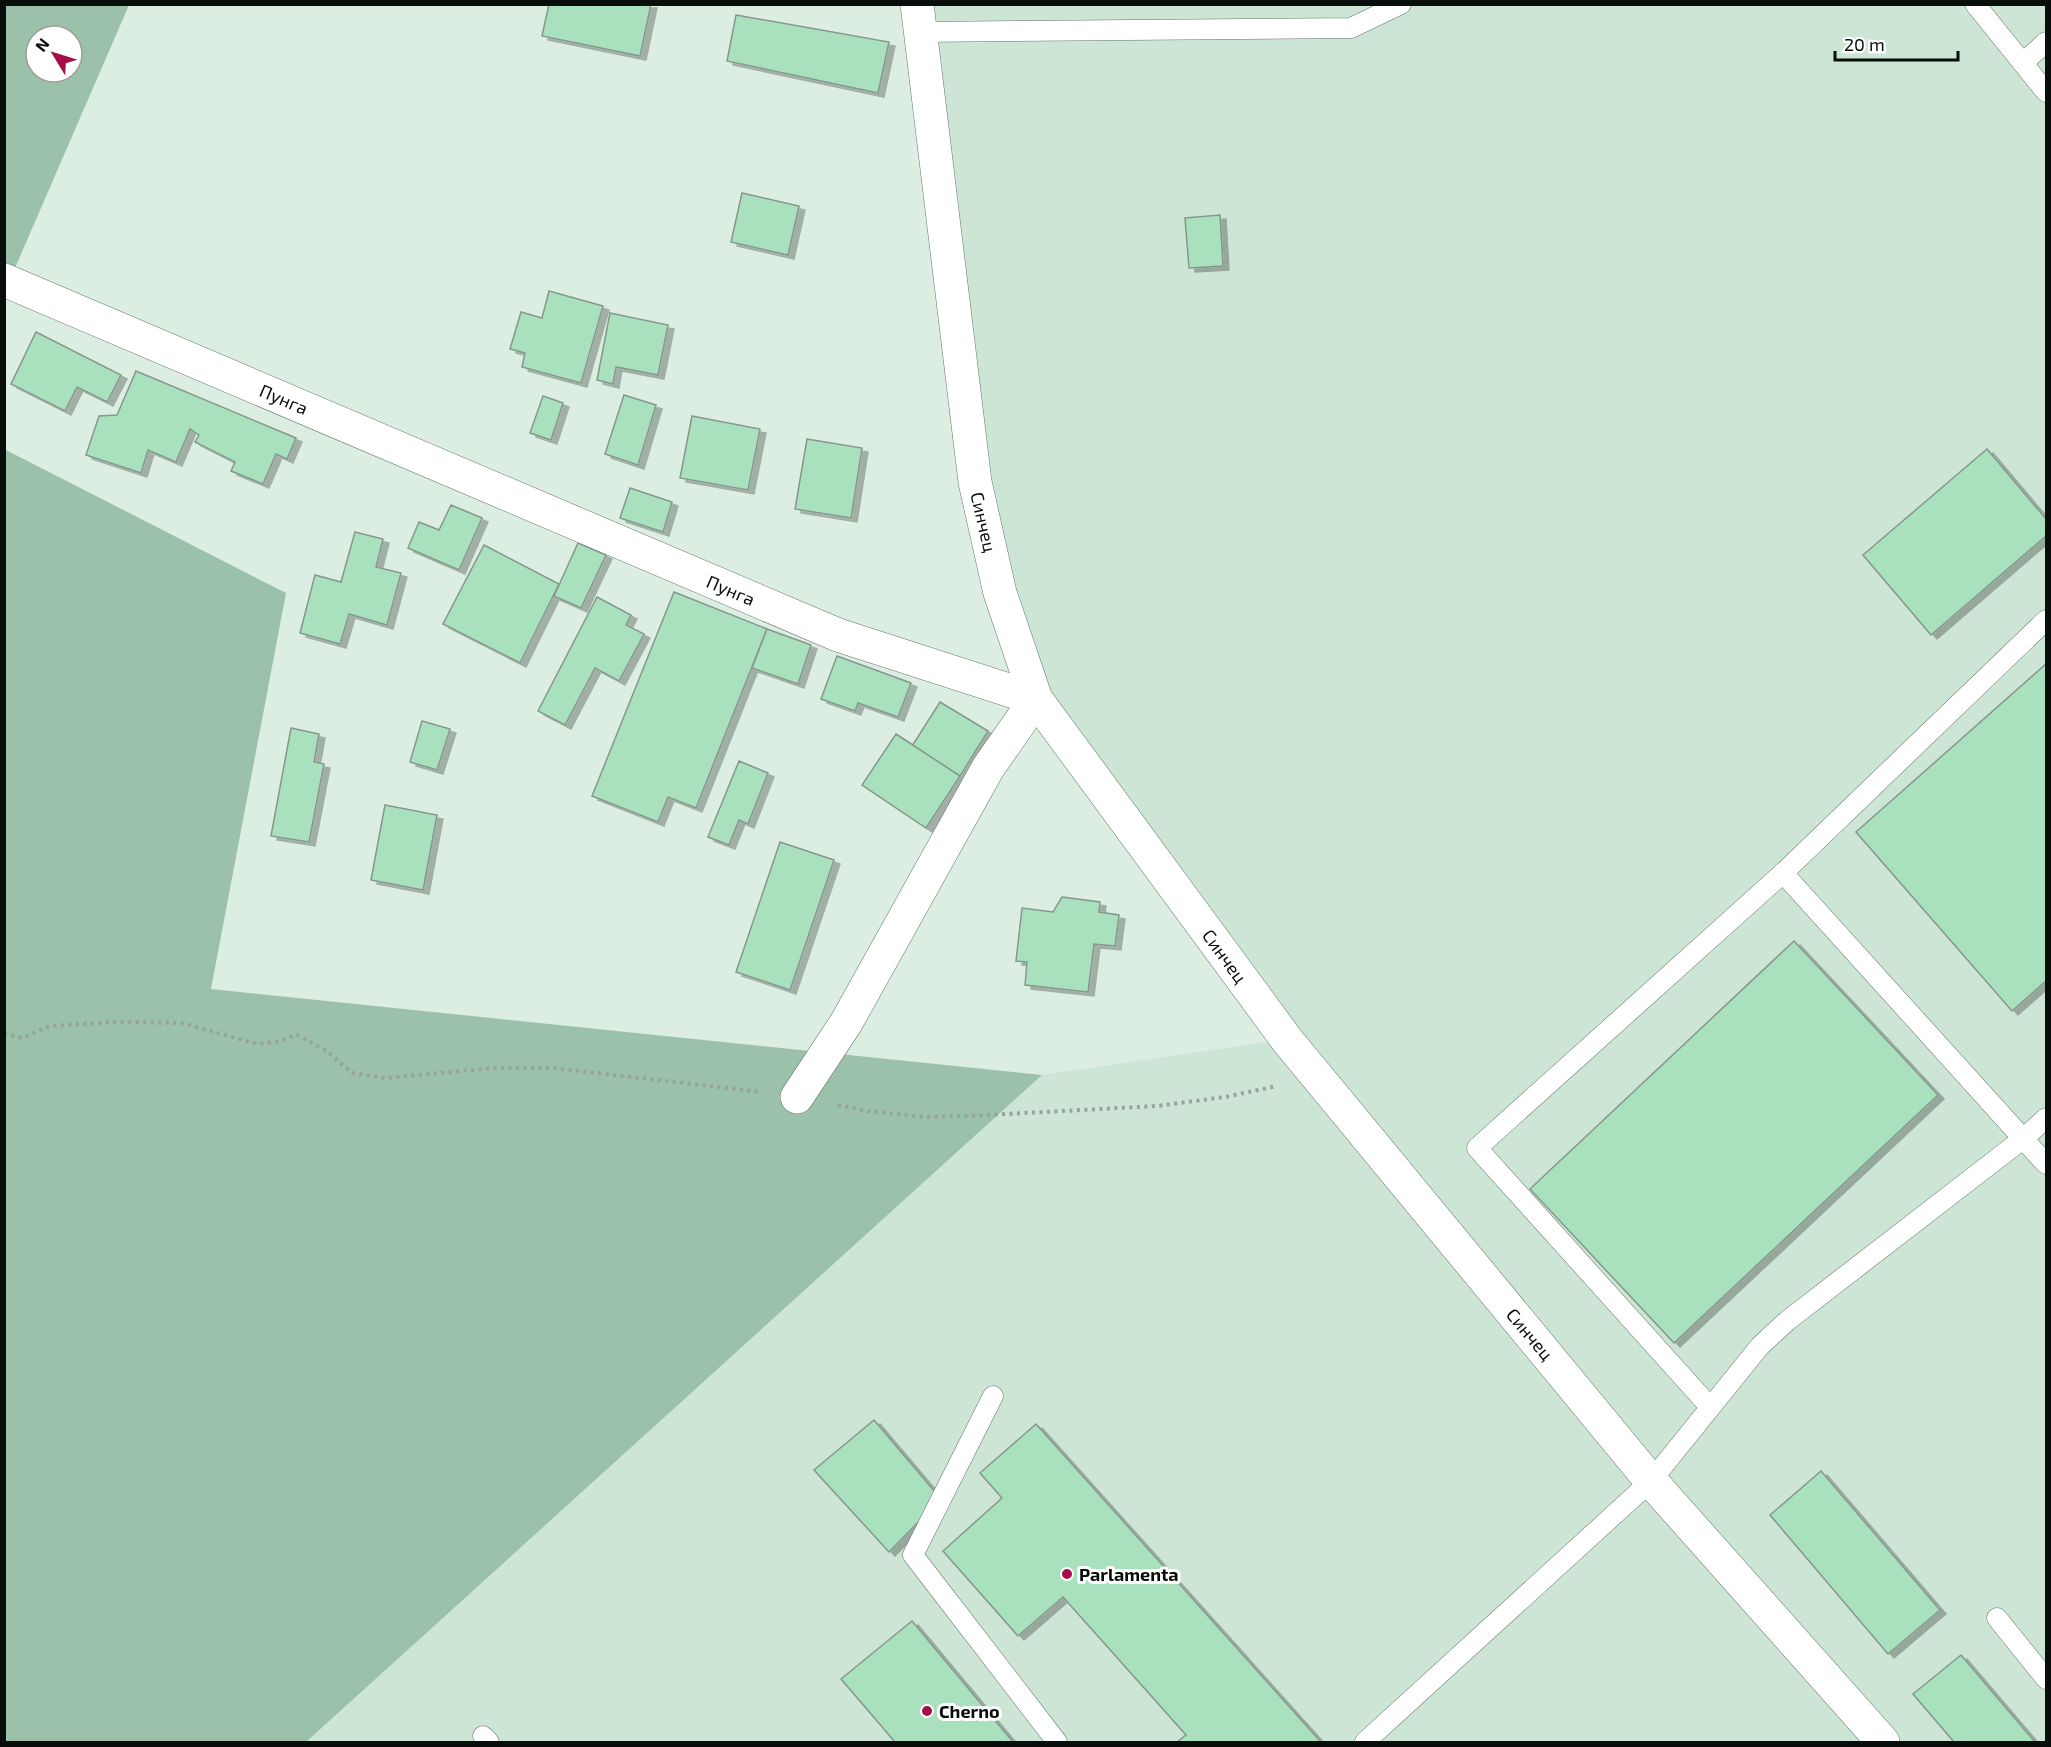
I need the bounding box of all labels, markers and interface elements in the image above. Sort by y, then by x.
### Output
north arrow [24,24,84,84]
scale bar [1835,24,1958,62]
text: 20 m [1844,33,1885,55]
text: N [31,34,53,55]
street label: Пунга [257,379,311,419]
street label: Синчец [966,490,1002,555]
street label: Пунга [704,570,758,610]
street label: Синчец [1198,925,1252,988]
street label: Синчец [1502,1303,1558,1365]
place label: Parlamenta [1079,1563,1179,1585]
marker: Parlamenta [1060,1567,1074,1581]
place label: Cherno [939,1700,1000,1722]
marker: Cherno [920,1704,934,1718]

